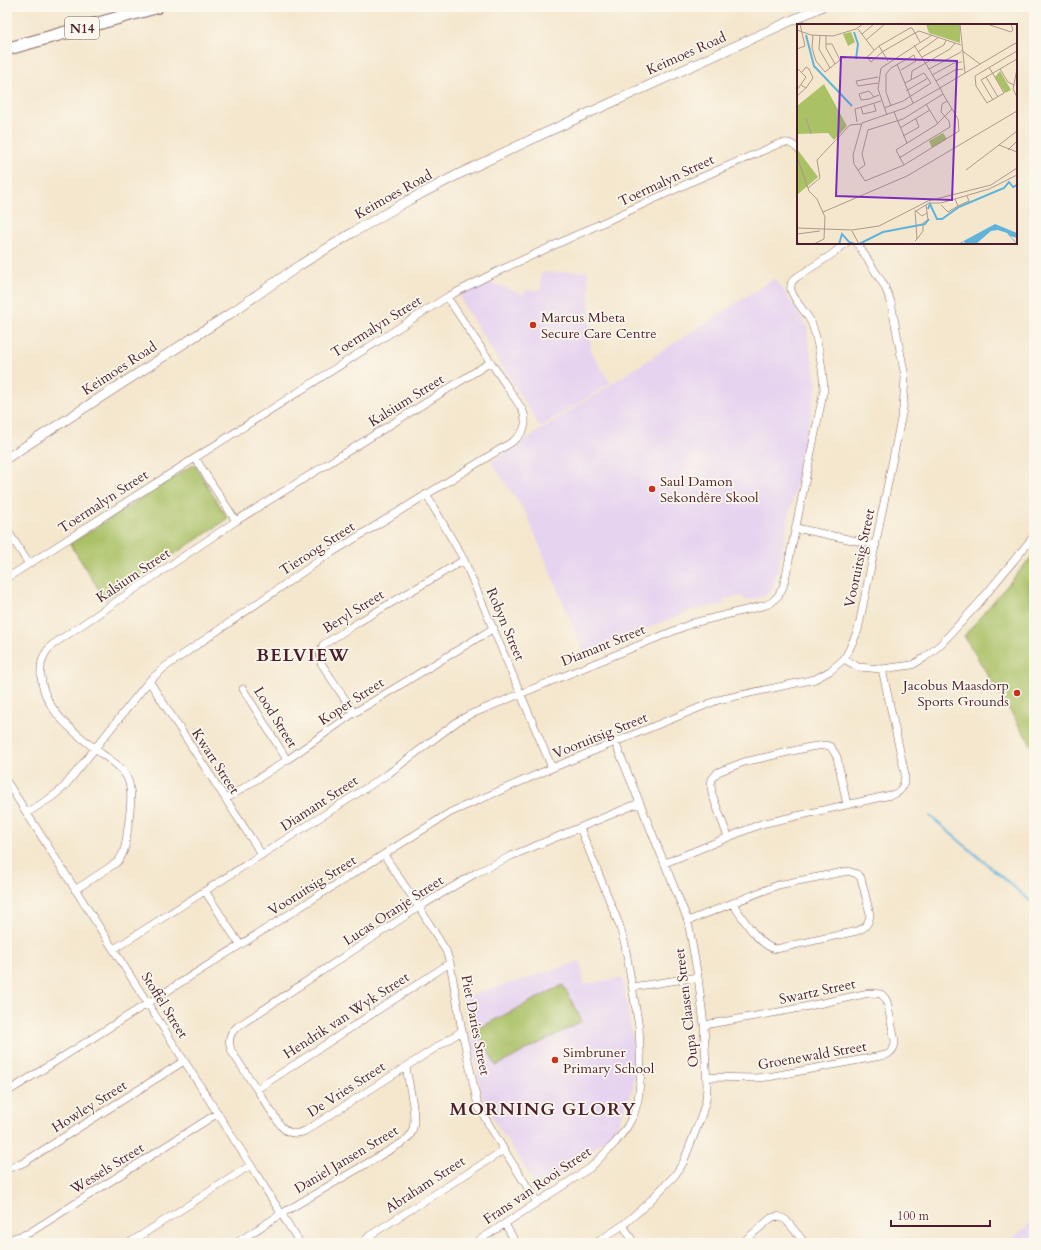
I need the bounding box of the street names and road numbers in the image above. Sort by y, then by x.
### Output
road number: N14 [65,17,99,39]
street label: Keimoes Road [643,27,730,80]
street label: Toermalyn Street [615,150,718,211]
street label: Keimoes Road [351,165,436,224]
street label: Toermalyn Street [327,291,426,362]
street label: Keimoes Road [78,337,161,400]
street label: Kalsium Street [365,369,448,431]
street label: Toermalyn Street [55,465,152,538]
street label: Vooruitsig Street [840,506,879,609]
street label: Tieroog Street [276,517,359,580]
street label: Kalsium Street [92,543,175,607]
street label: Beryl Street [319,585,388,638]
street label: Robyn Street [482,585,530,664]
street label: Diamant Street [558,620,649,671]
street label: Koper Street [315,673,388,730]
street label: Lood Street [249,683,302,752]
street label: Vooruitsig Street [550,708,651,763]
street label: Kwart Street [187,725,244,798]
street label: Diamant Street [277,771,362,836]
street label: Vooruitsig Street [265,850,360,920]
street label: Lucas Oranje Street [339,871,448,950]
street label: Oupa Claasen Street [670,947,703,1069]
street label: Hendrik van Wyk Street [280,967,413,1063]
street label: Stoffel Street [137,969,193,1042]
street label: Piet Daries Street [456,973,495,1077]
street label: Swartz Street [777,974,858,1009]
street label: Groenewald Street [756,1036,869,1074]
street label: De Vries Street [304,1057,389,1122]
street label: Howley Street [48,1075,131,1137]
street label: Daniel Jansen Street [291,1121,402,1198]
street label: Wessels Street [66,1138,148,1199]
street label: Frans van Rooi Street [479,1142,596,1229]
street label: Abraham Street [382,1151,469,1217]

